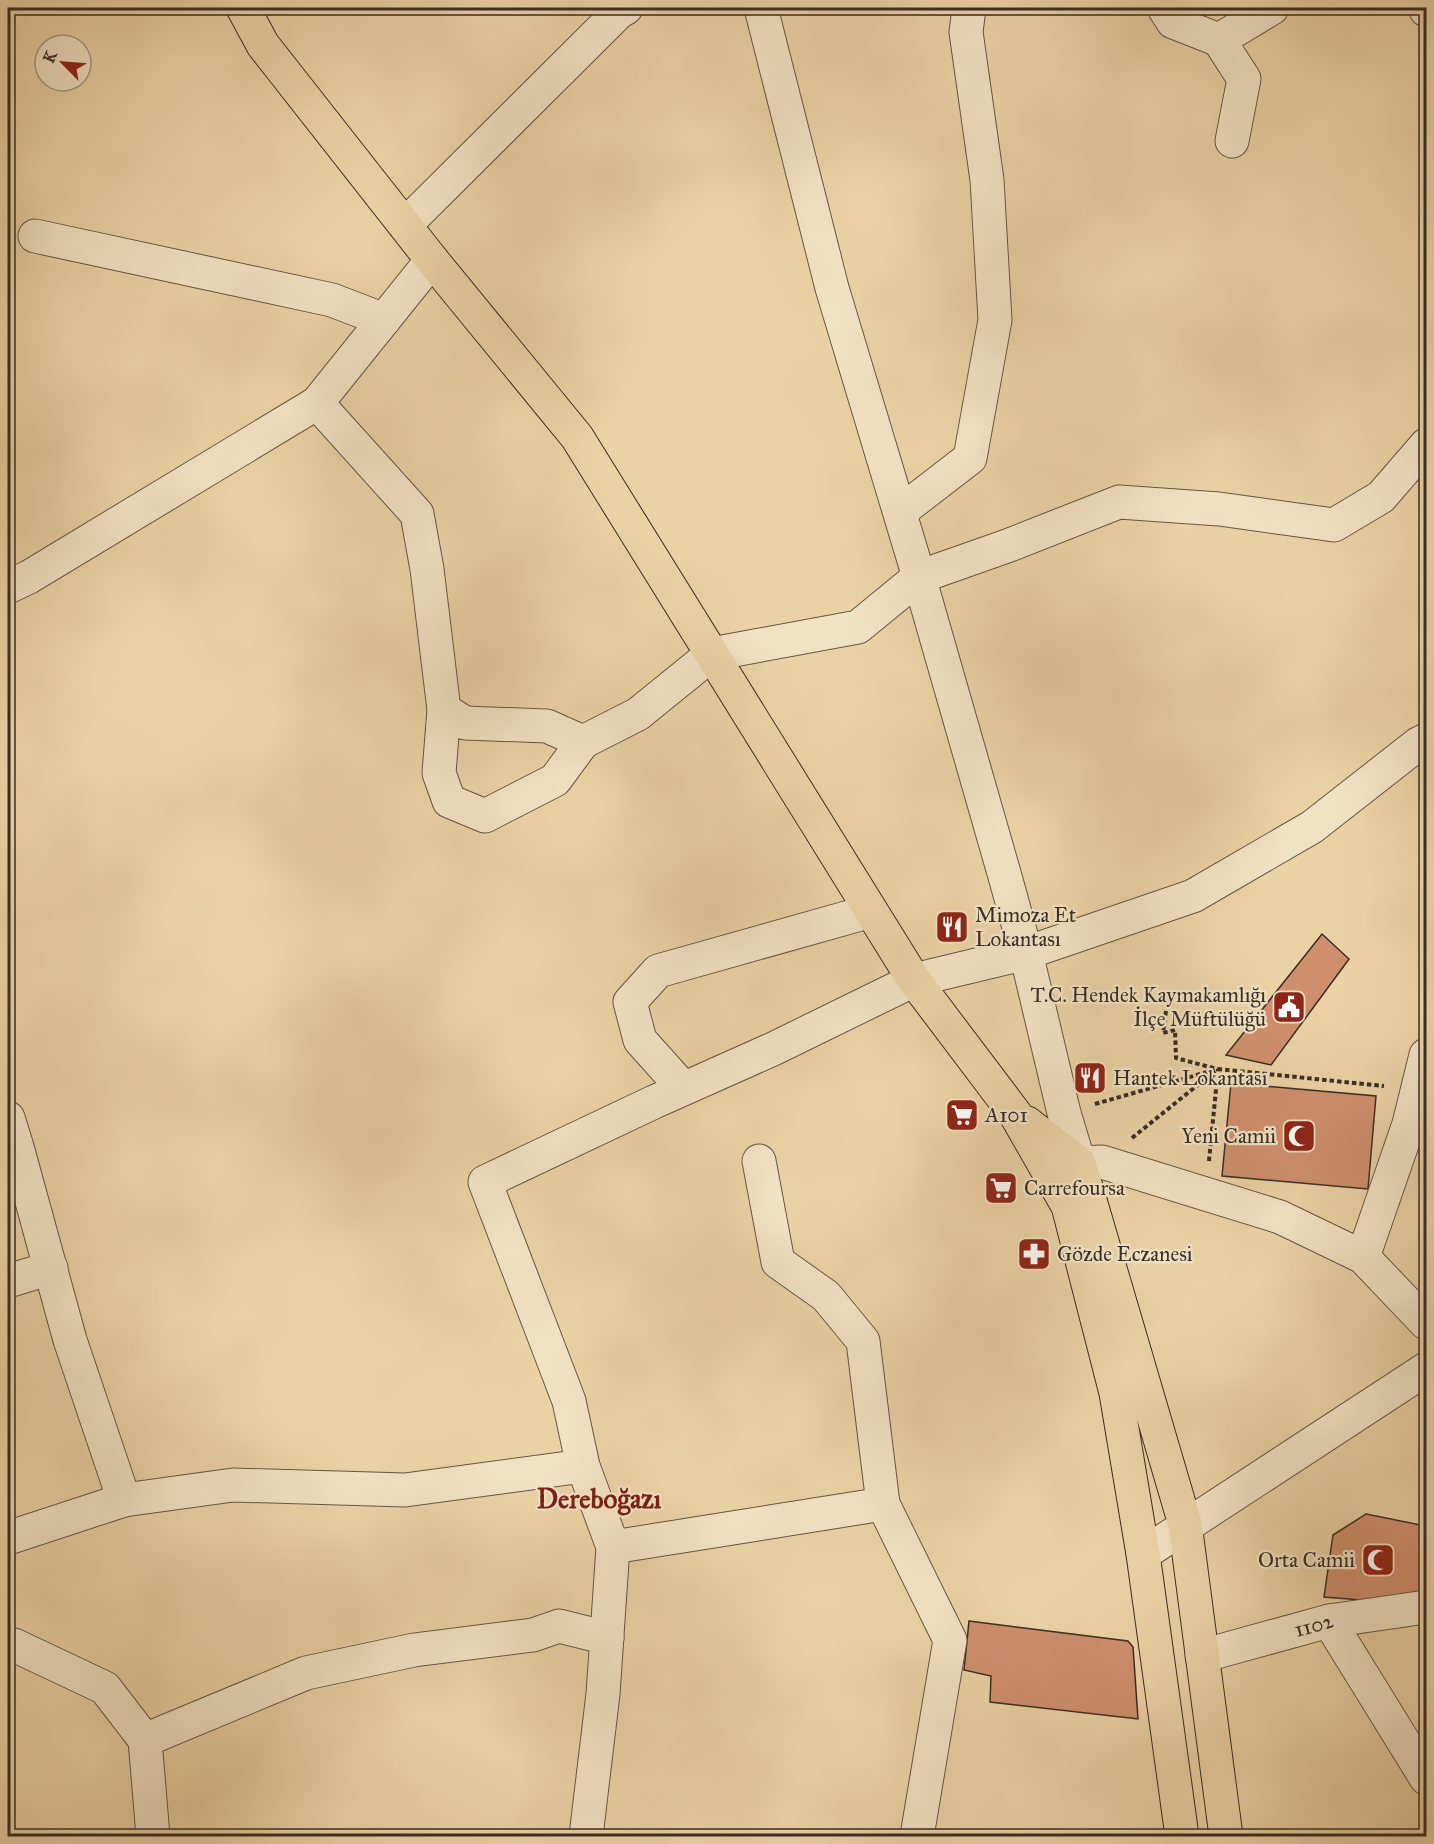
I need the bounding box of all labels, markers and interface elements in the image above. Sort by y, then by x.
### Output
north arrow [33,33,93,93]
text: K [39,47,61,66]
place label: Mimoza Et Lokantası [975,902,1077,952]
restaurant icon: Mimoza Et Lokantası [934,909,970,945]
place label: T.C. Hendek Kaymakamlığı İlçe Müftülüğü [1030,982,1266,1032]
public building icon: T.C. Hendek Kaymakamlığı İlçe Müftülüğü [1271,989,1307,1025]
restaurant icon: Hantek Lokantası [1072,1060,1108,1096]
place label: Hantek Lokantası [1113,1065,1268,1091]
supermarket icon: A101 [944,1097,980,1133]
place label: A101 [984,1102,1028,1128]
mosque icon: Yeni Camii [1281,1118,1317,1154]
place label: Yeni Camii [1181,1123,1276,1149]
supermarket icon: Carrefoursa [983,1170,1019,1206]
place label: Carrefoursa [1024,1175,1125,1201]
pharmacy icon: Gözde Eczanesi [1016,1236,1052,1272]
place label: Gözde Eczanesi [1057,1241,1193,1267]
district label: Dereboğazı [537,1482,662,1516]
mosque icon: Orta Camii [1360,1542,1396,1578]
place label: Orta Camii [1258,1547,1355,1573]
street label: 1102 [1292,1607,1337,1643]

